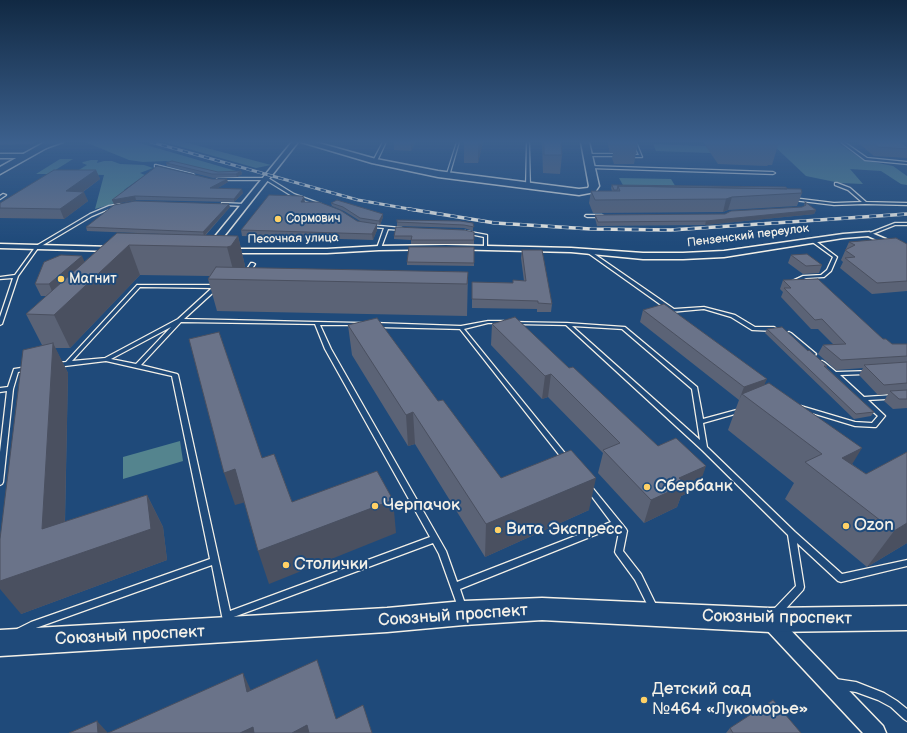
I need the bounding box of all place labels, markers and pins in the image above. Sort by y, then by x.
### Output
place label: Сормович [286,212,341,226]
marker: Сормович [273,214,283,224]
place label: Магнит [69,271,117,287]
marker: Магнит [56,274,66,284]
place label: Сбербанк [655,477,733,497]
marker: Сбербанк [642,482,652,492]
place label: Черпачок [383,496,460,516]
marker: Черпачок [370,501,380,511]
place label: Ozon [854,516,894,536]
place label: Вита Экспресс [506,520,623,540]
marker: Ozon [841,521,851,531]
marker: Вита Экспресс [493,525,503,535]
place label: Столички [294,555,368,575]
marker: Столички [281,560,291,570]
place label: Детский сад №464 «Лукоморье» [652,680,808,720]
marker: Детский сад №464 «Лукоморье» [639,695,649,705]

